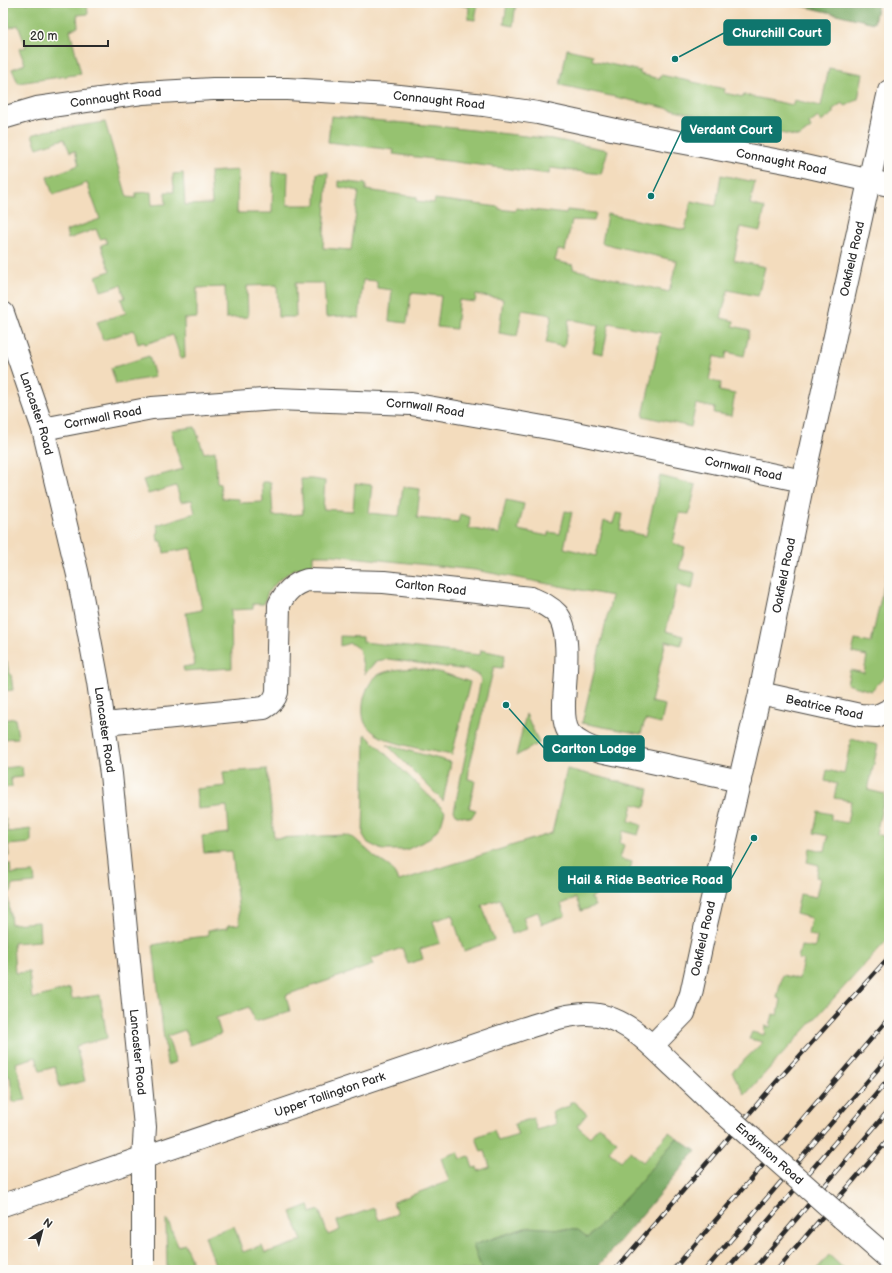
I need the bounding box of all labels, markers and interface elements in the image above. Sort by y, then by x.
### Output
callout: Churchill Court [724,20,830,45]
scale bar [24,22,108,48]
text: Churchill Court [732,25,822,41]
text: 20 m [30,29,57,44]
street label: Connaught Road [69,85,162,111]
street label: Connaught Road [392,88,486,113]
callout: Verdant Court [682,117,781,142]
text: Verdant Court [689,122,773,138]
street label: Connaught Road [735,146,828,179]
street label: Oakfield Road [837,220,868,298]
street label: Lancaster Road [16,370,56,457]
street label: Cornwall Road [386,396,466,421]
street label: Cornwall Road [63,403,143,433]
street label: Cornwall Road [703,453,783,484]
street label: Oakfield Road [769,536,799,614]
street label: Carlton Road [394,576,467,599]
street label: Lancaster Road [91,686,118,774]
street label: Beatrice Road [784,692,865,723]
callout: Carlton Lodge [544,736,644,761]
text: Carlton Lodge [552,741,637,757]
callout: Hail & Ride Beatrice Road [559,867,731,892]
text: Hail & Ride Beatrice Road [567,872,723,888]
street label: Oakfield Road [688,900,719,978]
street label: Lancaster Road [126,1008,149,1096]
street label: Upper Tollington Park [273,1069,387,1120]
street label: Endymion Road [732,1120,806,1188]
north arrow [22,1211,62,1251]
text: N [40,1216,55,1231]

